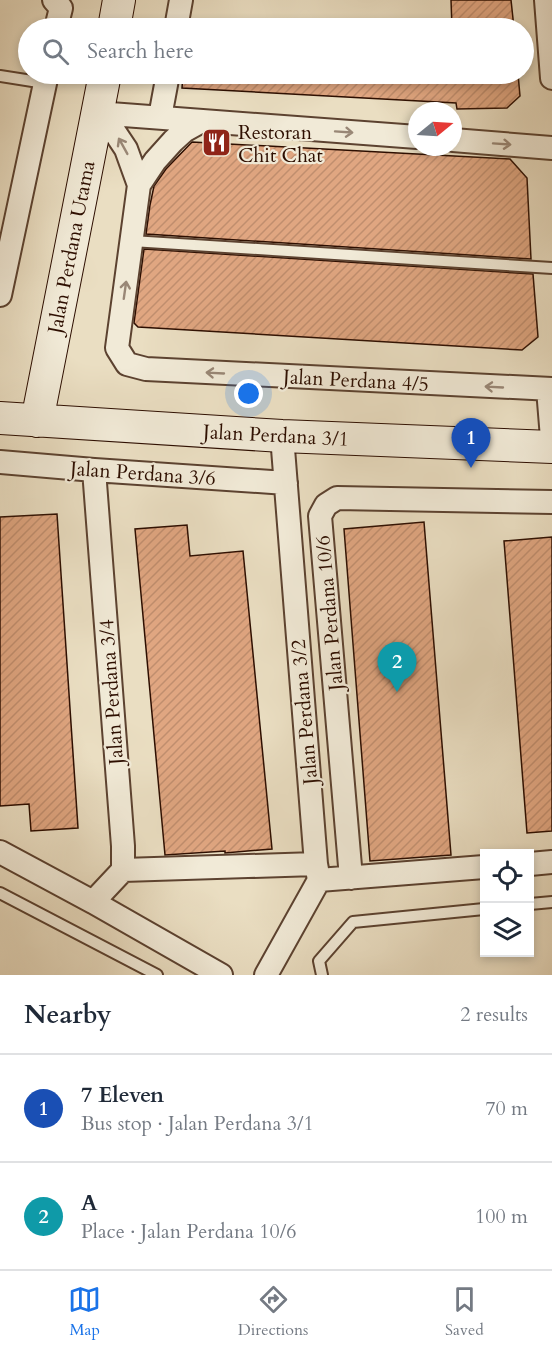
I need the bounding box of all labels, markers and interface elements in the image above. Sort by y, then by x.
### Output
search box [18,18,534,84]
icon: search [39,35,72,68]
text: Search here [87,36,194,66]
north arrow [408,102,462,156]
place label: Restoran Chit Chat [238,119,323,169]
one-way arrow [333,126,353,137]
restaurant icon: Restoran Chit Chat [201,127,233,159]
one-way arrow [117,138,129,155]
one-way arrow [492,139,512,150]
street label: Jalan Perdana Utama [41,158,102,339]
one-way arrow [119,281,130,301]
street label: Jalan Perdana 4/5 [280,363,429,398]
one-way arrow [205,367,225,378]
your location [234,379,263,408]
one-way arrow [484,381,504,392]
street label: Jalan Perdana 3/1 [200,418,349,453]
pin: 1 [452,418,490,468]
street label: Jalan Perdana 3/6 [66,455,217,492]
street label: Jalan Perdana 10/6 [309,534,350,695]
street label: Jalan Perdana 3/4 [93,618,130,769]
street label: Jalan Perdana 3/2 [285,638,325,789]
pin: 2 [378,642,416,692]
map controls [480,849,534,957]
button: locate [480,849,534,903]
button: layers [480,903,534,957]
text: Nearby [24,997,112,1032]
text: 2 results [460,1001,528,1028]
text: 7 Eleven [81,1080,164,1110]
text: 1 [38,1095,49,1122]
text: 70 m [485,1095,528,1122]
text: Bus stop · Jalan Perdana 3/1 [81,1110,314,1137]
text: A [81,1188,98,1218]
text: 2 [38,1203,49,1230]
text: 100 m [475,1203,528,1230]
text: Place · Jalan Perdana 10/6 [81,1218,297,1245]
tab: Map [68,1283,101,1341]
tab: Directions [238,1283,308,1341]
tab: Saved [445,1283,484,1341]

